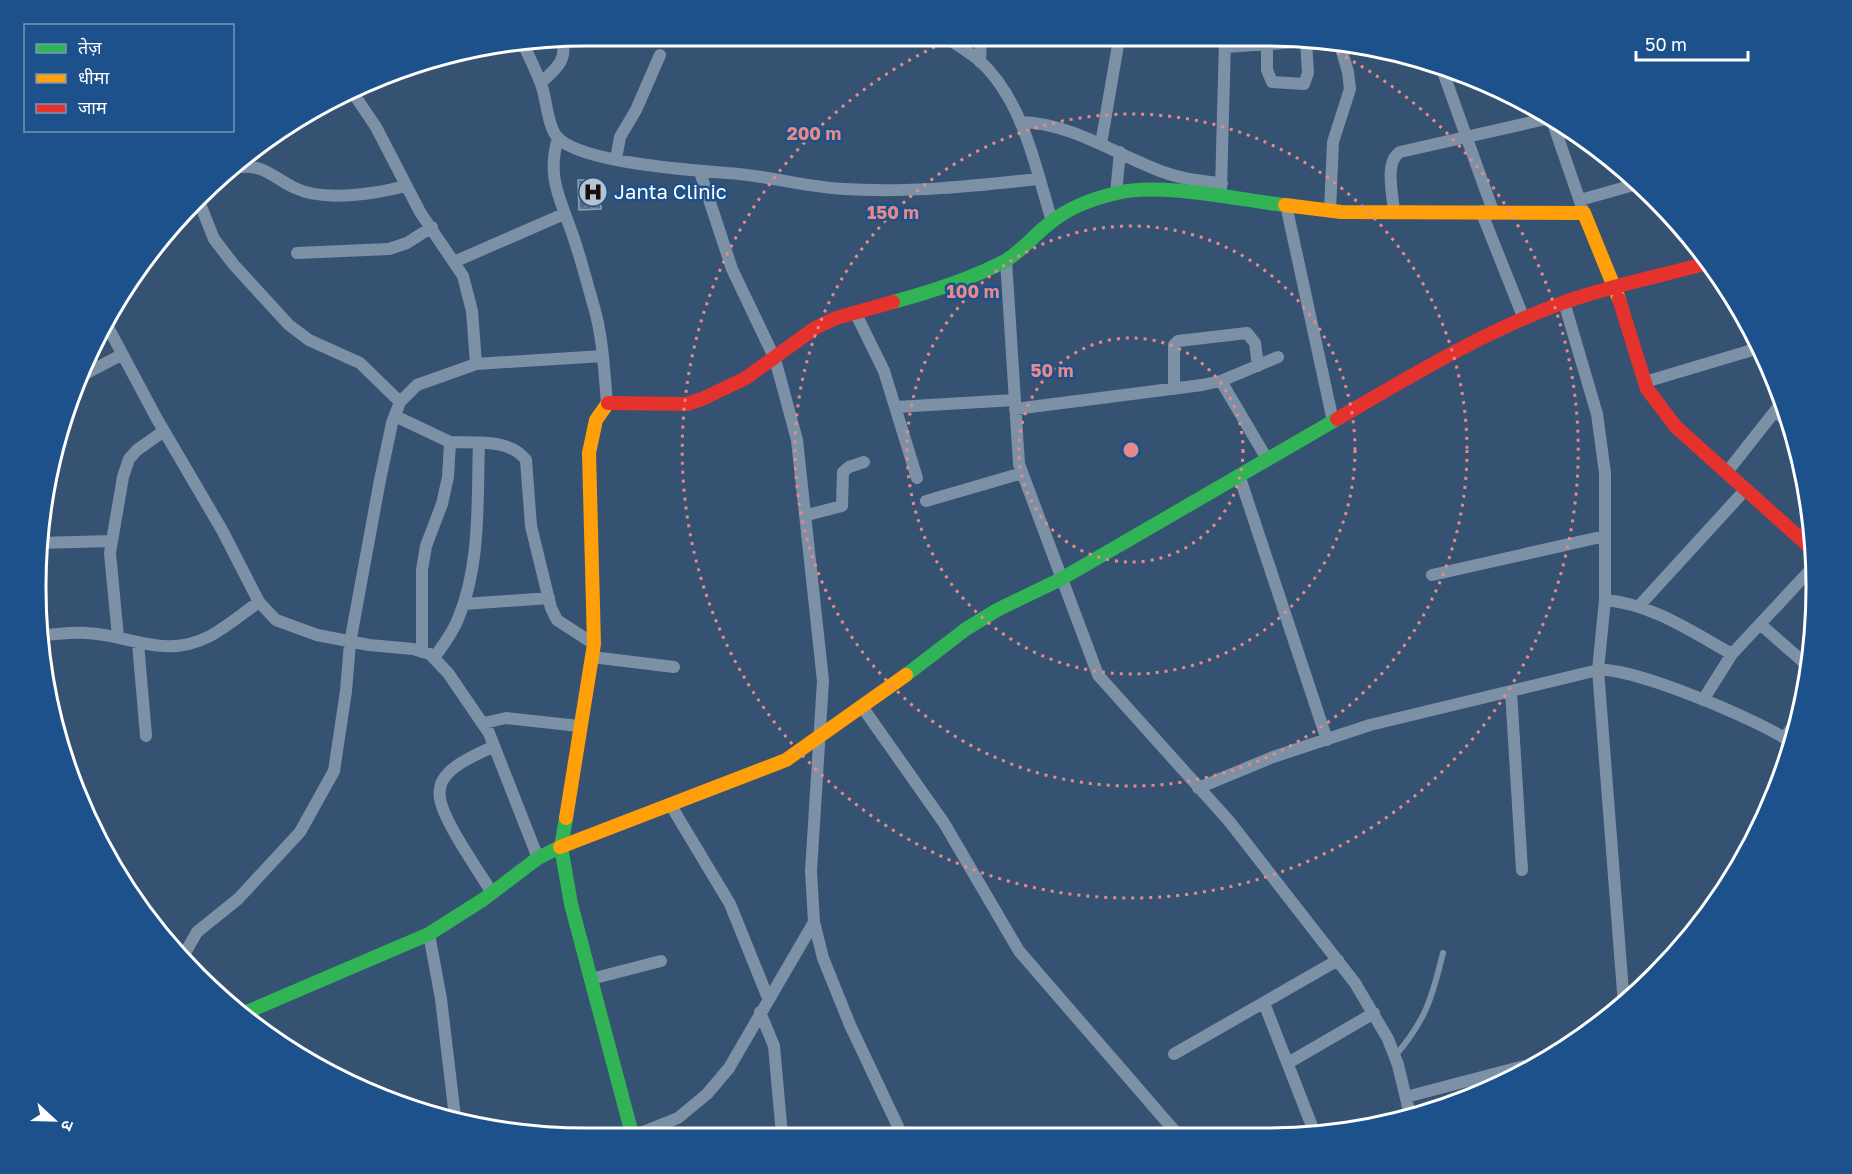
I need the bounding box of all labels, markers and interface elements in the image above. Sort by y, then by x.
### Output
legend [24,24,234,132]
scale bar [1636,24,1748,62]
text: 50 m [1645,33,1687,55]
text: तेज़ [78,36,102,58]
text: धीमा [78,66,109,88]
text: जाम [78,96,108,118]
text: 200 m [787,122,841,144]
hospital icon: Janta Clinic [577,176,609,208]
place label: Janta Clinic [614,179,727,203]
text: 150 m [867,201,919,223]
text: 100 m [947,280,999,302]
text: 50 m [1031,359,1073,381]
centre of rings [1121,440,1141,460]
north arrow [24,1090,84,1150]
text: उ [57,1118,79,1134]

